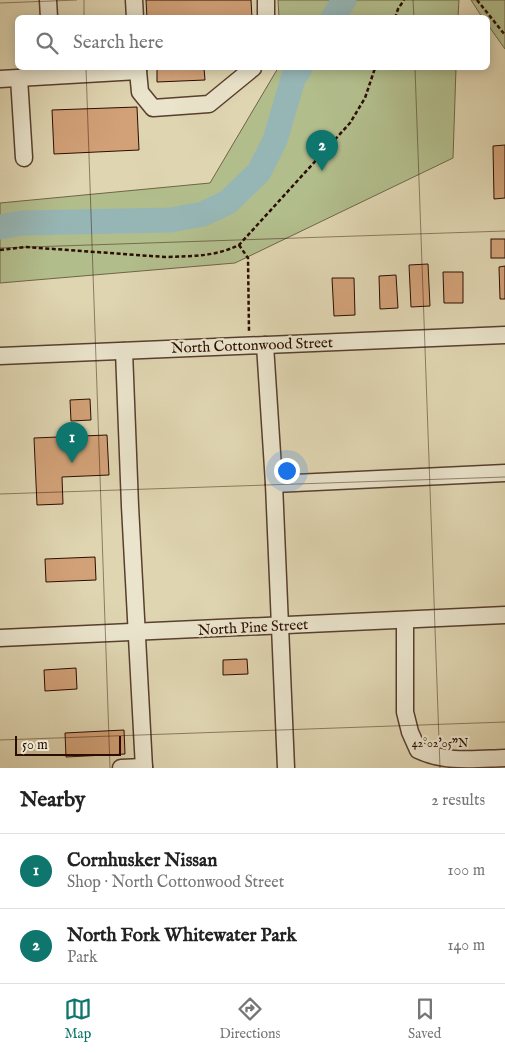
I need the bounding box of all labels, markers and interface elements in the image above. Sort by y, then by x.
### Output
search box [15,15,490,70]
icon: search [33,29,61,57]
text: Search here [73,31,164,55]
pin: 2 [306,130,338,171]
street label: North Cottonwood Street [171,333,333,358]
pin: 1 [56,422,88,463]
your location [274,458,300,484]
street label: North Pine Street [197,615,309,640]
scale bar [15,733,121,756]
text: 50 m [22,736,48,754]
text: 42°02'05"N [412,736,469,751]
text: Nearby [20,787,85,814]
text: 2 results [431,791,485,811]
text: Cornhusker Nissan [67,849,217,873]
text: 1 [33,861,39,881]
text: 100 m [448,861,485,881]
text: Shop · North Cottonwood Street [67,873,284,893]
text: North Fork Whitewater Park [67,924,297,948]
text: 2 [32,936,40,956]
text: 140 m [447,936,485,956]
text: Park [67,948,97,968]
tab: Map [64,995,92,1043]
tab: Directions [219,995,280,1043]
tab: Saved [408,995,441,1043]

